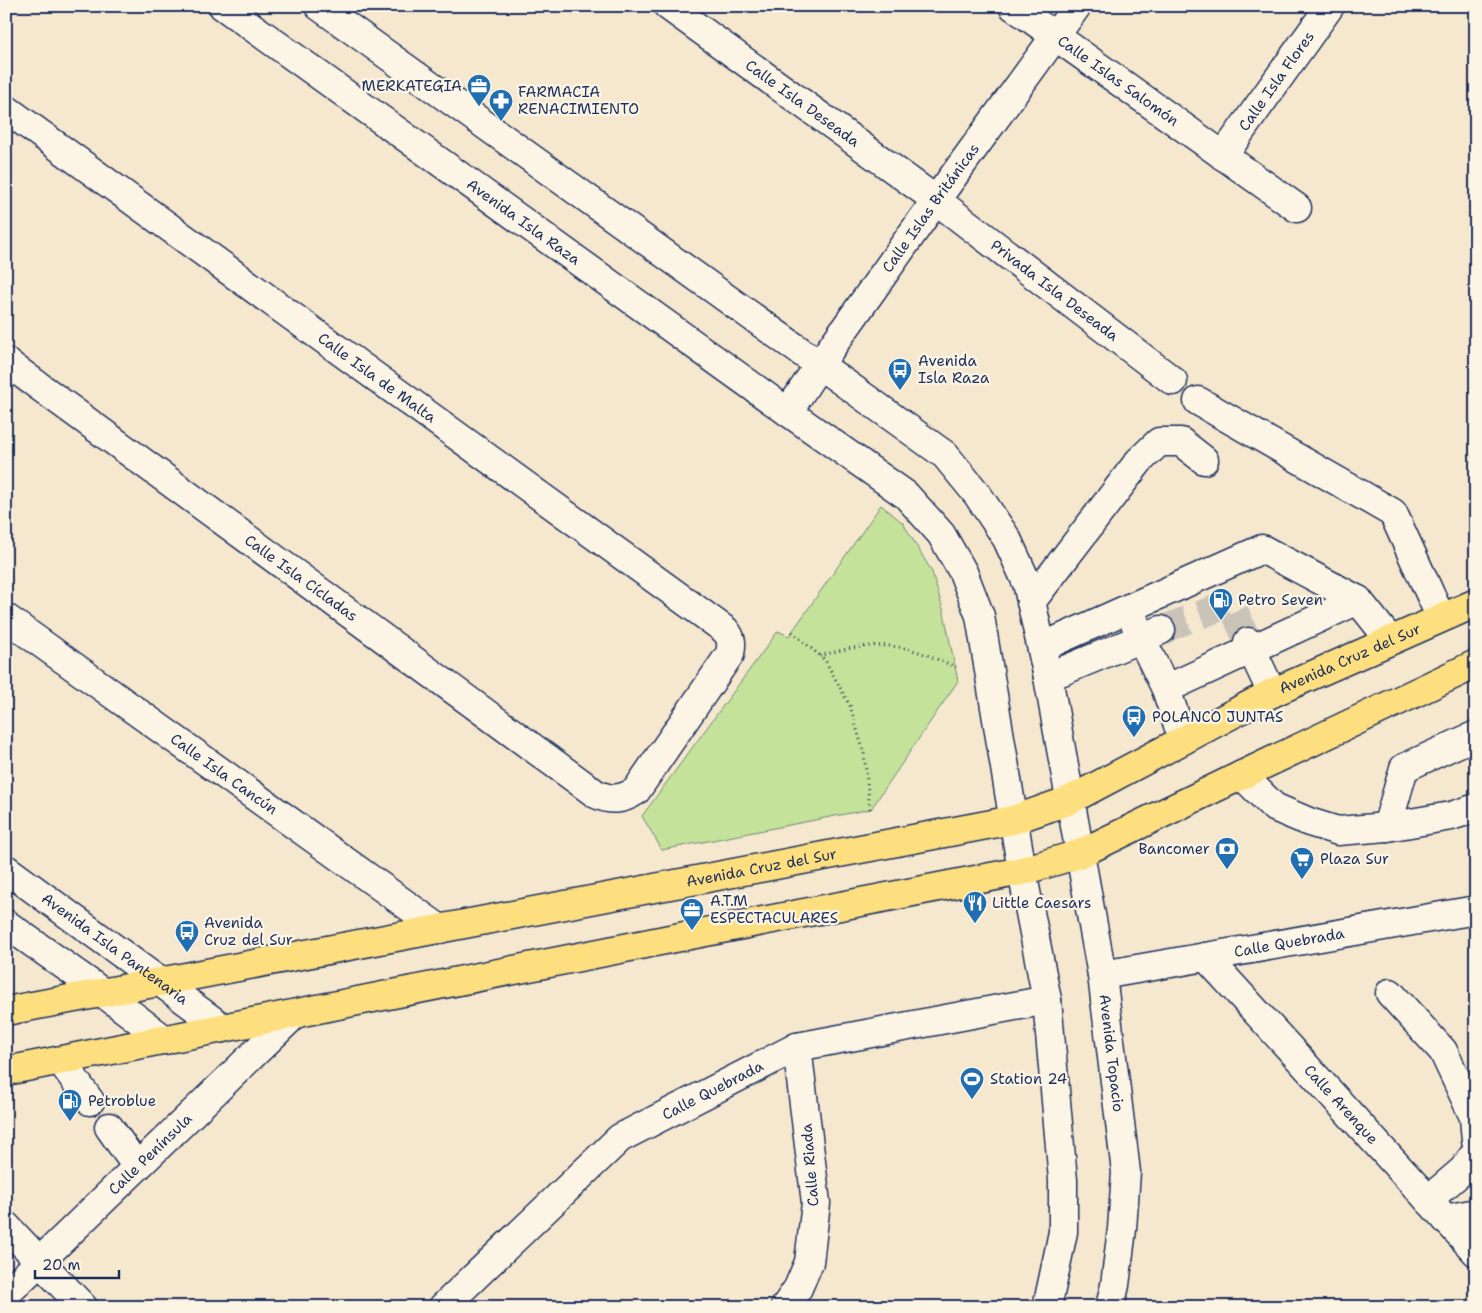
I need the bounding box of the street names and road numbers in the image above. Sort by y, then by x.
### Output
street label: Calle Isla Flores [1234,27,1319,135]
street label: Calle Islas Salomón [1054,31,1183,131]
street label: Calle Isla Deseada [741,55,864,152]
street label: Calle Islas Británicas [878,139,984,277]
street label: Avenida Isla Raza [463,174,585,270]
street label: Privada Isla Deseada [987,235,1123,346]
street label: Calle Isla de Malta [314,328,441,428]
street label: Calle Isla Cícladas [240,530,362,626]
street label: Avenida Cruz del Sur [1276,619,1424,699]
street label: Calle Isla Cancún [166,729,281,819]
street label: Avenida Cruz del Sur [685,844,839,892]
street label: Avenida Isla Pantenaria [38,888,193,1010]
street label: Calle Quebrada [1233,923,1346,962]
street label: Avenida Topacio [1094,993,1129,1113]
street label: Calle Quebrada [659,1056,767,1125]
street label: Calle Arenque [1300,1060,1383,1149]
street label: Calle Península [104,1108,197,1199]
street label: Calle Riada [796,1122,824,1207]

